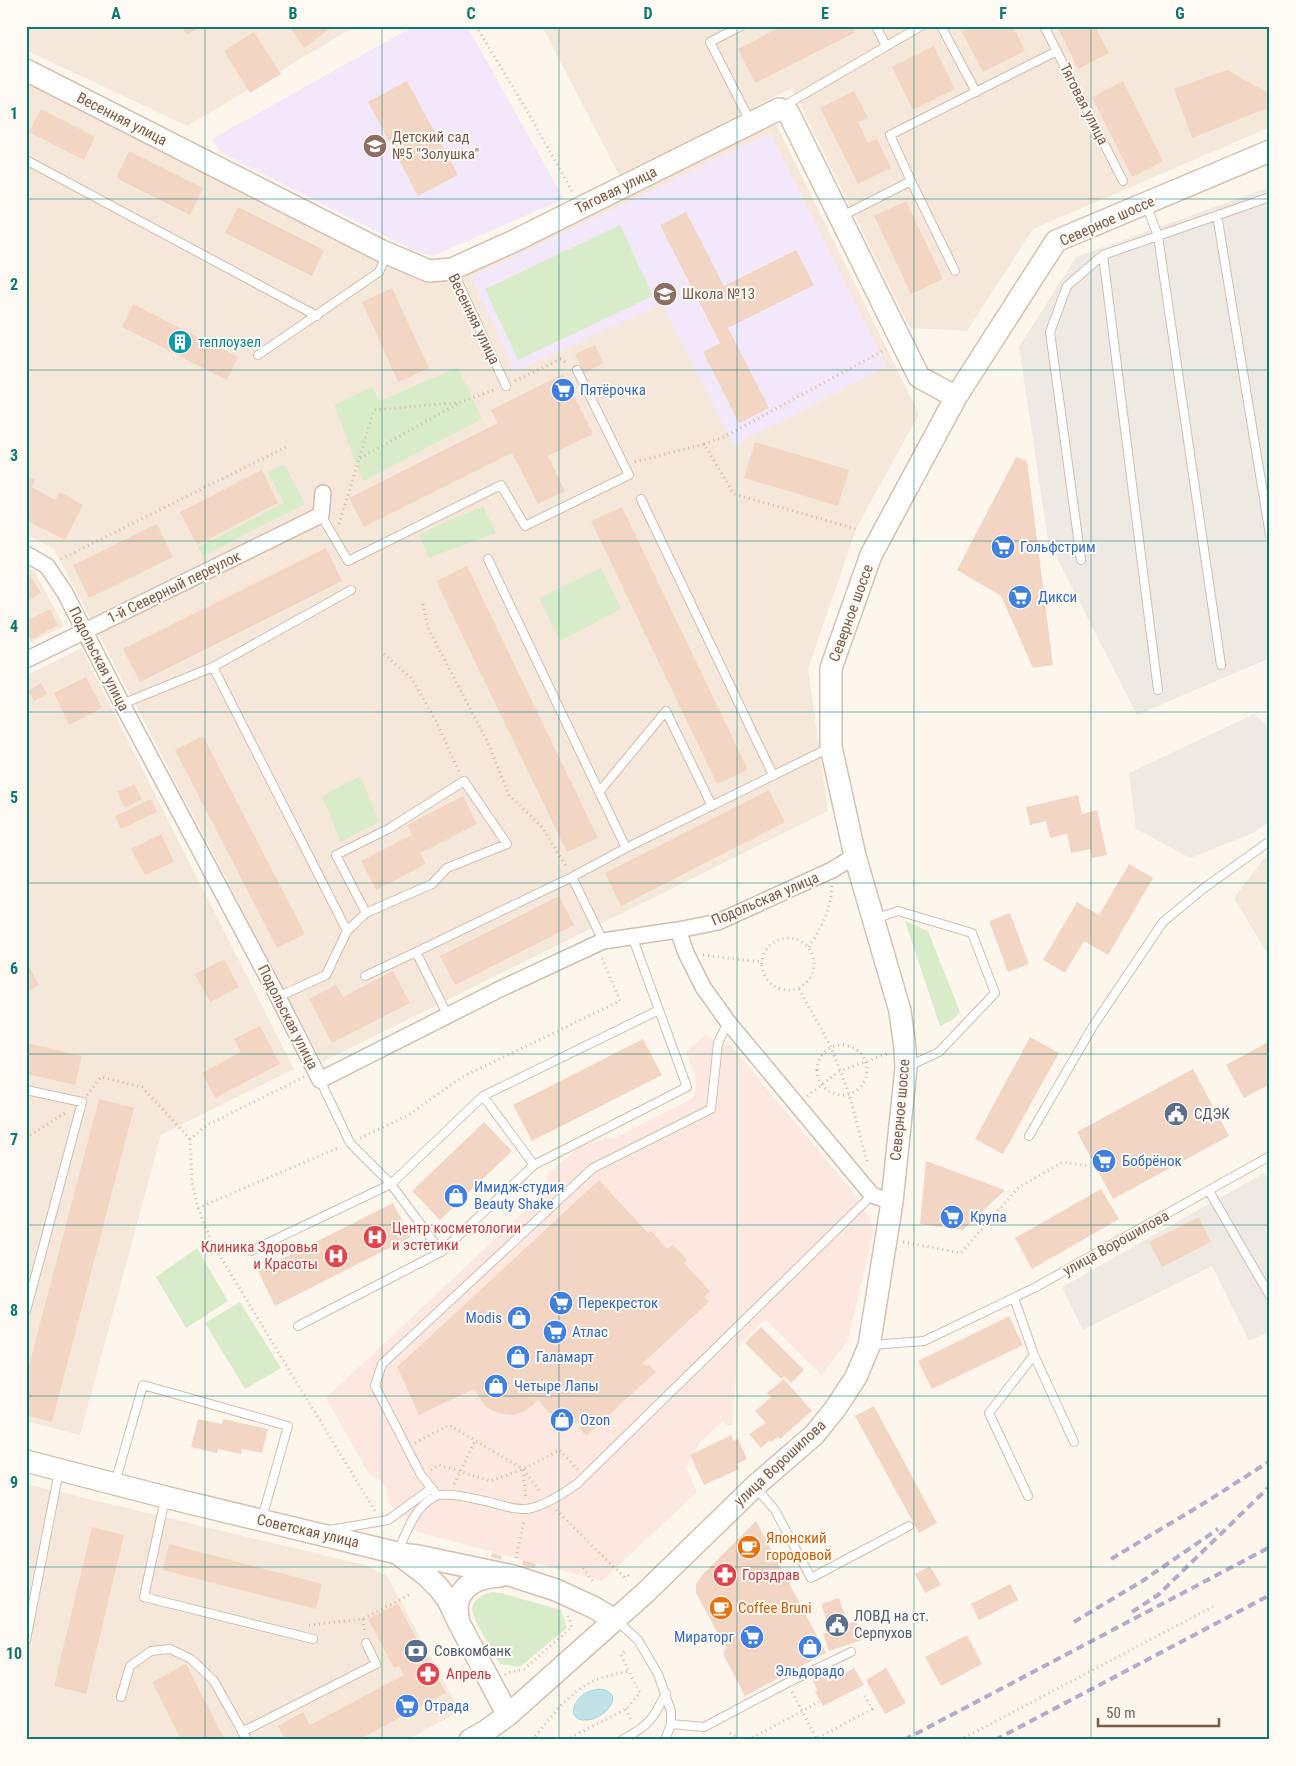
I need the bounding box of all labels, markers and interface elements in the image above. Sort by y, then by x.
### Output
text: A [111,4,121,23]
text: B [289,4,298,23]
text: C [466,4,476,23]
text: D [643,4,653,23]
text: E [821,4,829,23]
text: F [999,4,1007,23]
text: G [1175,4,1185,23]
street label: Тяговая улица [1056,60,1112,148]
street label: Весенняя улица [74,89,170,149]
text: 1 [10,104,18,123]
place label: Детский сад №5 "Золушка" [392,128,479,163]
school or university icon: Детский сад №5 "Золушка" [362,133,388,159]
street label: Тяговая улица [572,162,660,218]
street label: Северное шоссе [1057,192,1157,250]
street label: Весенняя улица [444,271,504,367]
text: 2 [10,275,18,294]
school or university icon: Школа №13 [652,281,678,307]
place label: Школа №13 [682,285,755,303]
building icon: теплоузел [167,329,193,355]
place label: теплоузел [198,333,261,351]
supermarket icon: Пятёрочка [550,377,576,403]
place label: Пятёрочка [580,381,646,399]
text: 3 [10,446,18,465]
supermarket icon: Гольфстрим [990,534,1016,560]
place label: Гольфстрим [1020,538,1096,556]
street label: 1-й Северный переулок [104,547,244,627]
street label: Северное шоссе [825,562,877,664]
supermarket icon: Дикси [1007,584,1033,610]
place label: Дикси [1038,588,1077,606]
street label: Подольская улица [65,604,133,714]
text: 4 [10,617,18,636]
text: 5 [10,788,18,807]
street label: Подольская улица [709,868,821,930]
text: 6 [10,959,18,978]
street label: Подольская улица [254,962,322,1072]
street label: Северное шоссе [887,1058,913,1162]
public building icon: СДЭК [1163,1101,1189,1127]
place label: СДЭК [1194,1105,1230,1123]
text: 7 [10,1130,18,1149]
supermarket icon: Бобрёнок [1091,1148,1117,1174]
place label: Бобрёнок [1122,1152,1182,1170]
place label: Имидж-студия Beauty Shake [474,1178,564,1213]
shop icon: Имидж-студия Beauty Shake [443,1183,469,1209]
supermarket icon: Крупа [939,1204,965,1230]
street label: улица Ворошилова [1060,1206,1172,1280]
place label: Крупа [970,1208,1007,1226]
place label: Центр косметологии и эстетики [392,1219,521,1254]
hospital icon: Центр косметологии и эстетики [362,1224,388,1250]
place label: Клиника Здоровья и Красоты [201,1238,318,1273]
hospital icon: Клиника Здоровья и Красоты [323,1243,349,1269]
supermarket icon: Перекресток [548,1290,574,1316]
place label: Перекресток [578,1294,658,1312]
text: 8 [10,1301,18,1320]
shop icon: Modis [506,1305,532,1331]
place label: Modis [465,1309,502,1327]
supermarket icon: Атлас [542,1319,568,1345]
place label: Атлас [572,1323,608,1341]
shop icon: Галамарт [505,1344,531,1370]
place label: Галамарт [536,1348,594,1366]
shop icon: Четыре Лапы [483,1373,509,1399]
place label: Четыре Лапы [514,1377,599,1395]
shop icon: Ozon [549,1407,575,1433]
place label: Ozon [580,1411,610,1429]
street label: улица Ворошилова [731,1416,829,1510]
text: 9 [10,1473,18,1492]
street label: Советская улица [255,1510,361,1552]
place label: Японский городовой [766,1529,832,1564]
cafe icon: Японский городовой [736,1534,762,1560]
pharmacy icon: Горздрав [712,1562,738,1588]
place label: Горздрав [742,1566,800,1584]
cafe icon: Coffee Bruni [708,1595,734,1621]
place label: Coffee Bruni [738,1599,812,1617]
place label: ЛОВД на ст. Серпухов [854,1607,929,1642]
public building icon: ЛОВД на ст. Серпухов [824,1612,850,1638]
supermarket icon: Мираторг [739,1624,765,1650]
place label: Мираторг [674,1628,734,1646]
shop icon: Эльдорадо [797,1634,823,1660]
bank icon: Совкомбанк [403,1638,429,1664]
place label: Совкомбанк [434,1642,511,1660]
text: 10 [6,1644,22,1663]
pharmacy icon: Апрель [415,1661,441,1687]
place label: Эльдорадо [775,1662,845,1680]
place label: Апрель [446,1665,492,1683]
supermarket icon: Отрада [394,1693,420,1719]
scale bar [1098,1696,1220,1728]
place label: Отрада [424,1697,469,1715]
text: 50 m [1106,1704,1136,1722]

